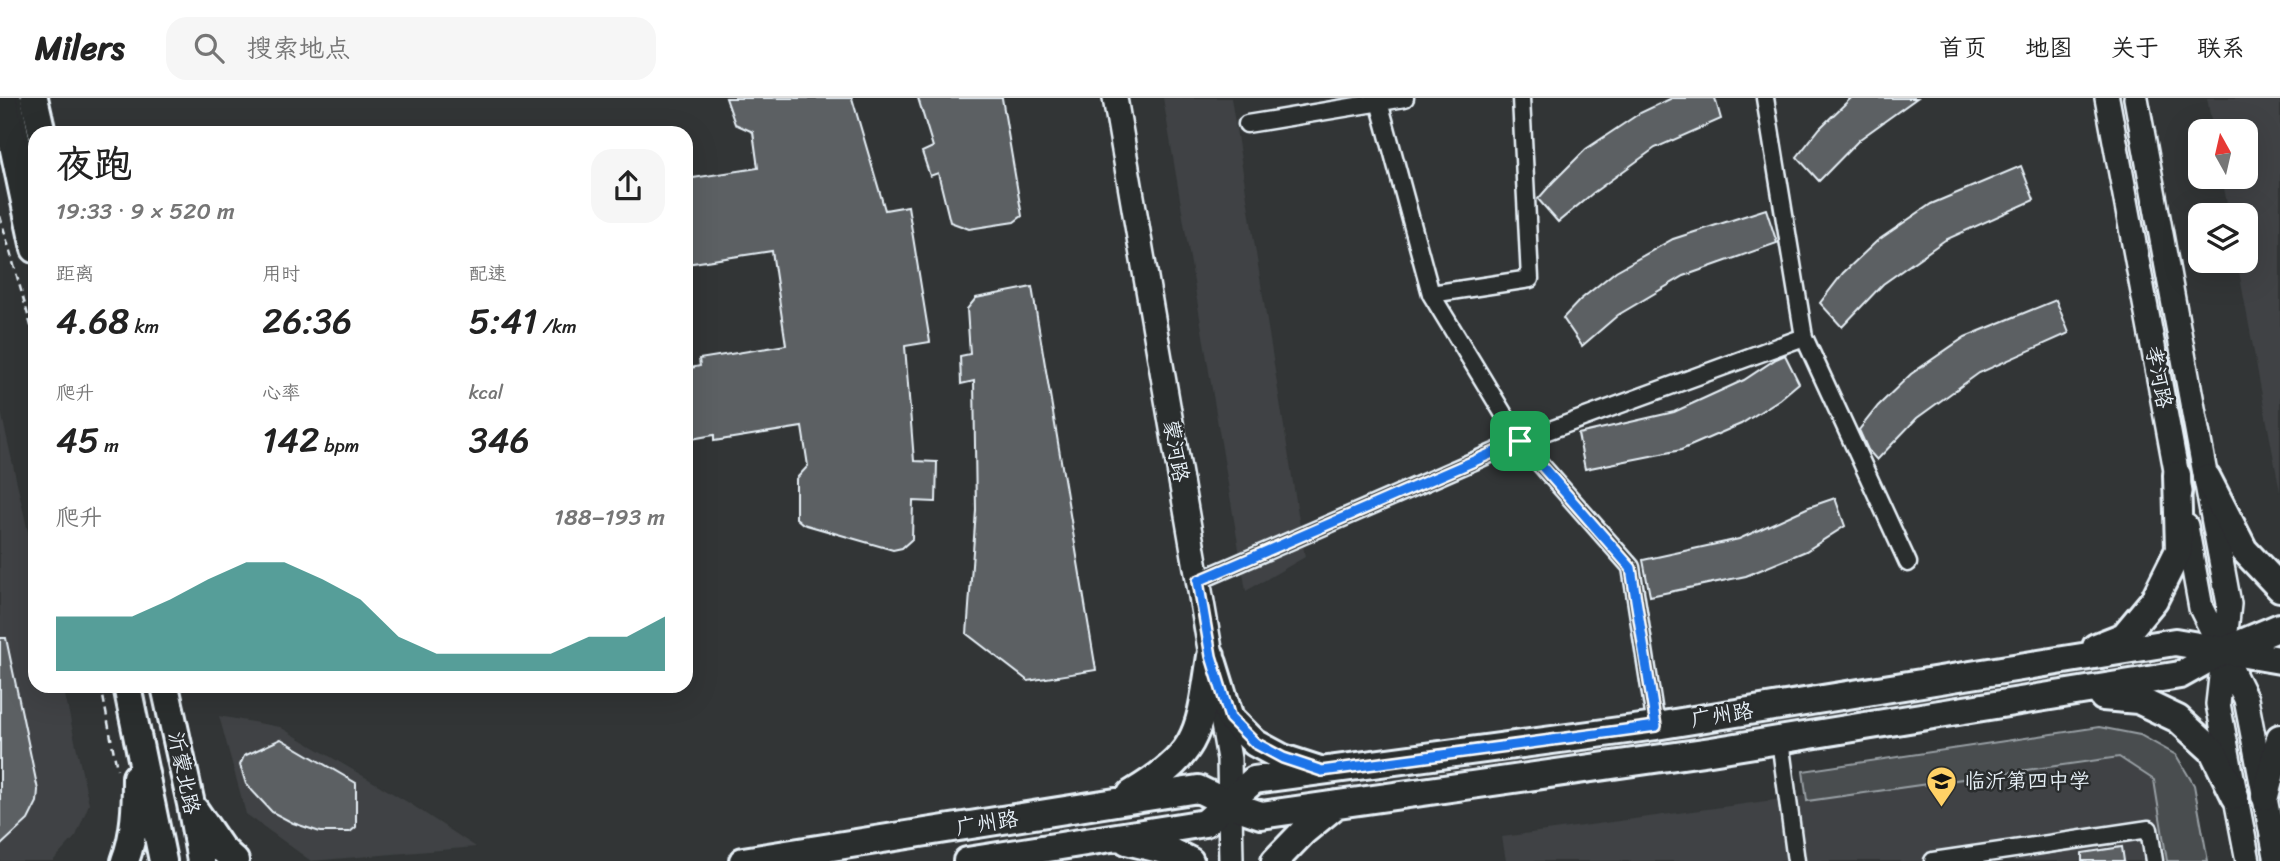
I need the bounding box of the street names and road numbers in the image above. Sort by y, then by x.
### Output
street label: 孝河路 [2134,342,2184,412]
street label: 蒙河路 [1152,417,1200,485]
street label: 广州路 [1688,691,1756,739]
street label: 沂蒙北路 [157,728,211,818]
street label: 广州路 [953,799,1021,847]

